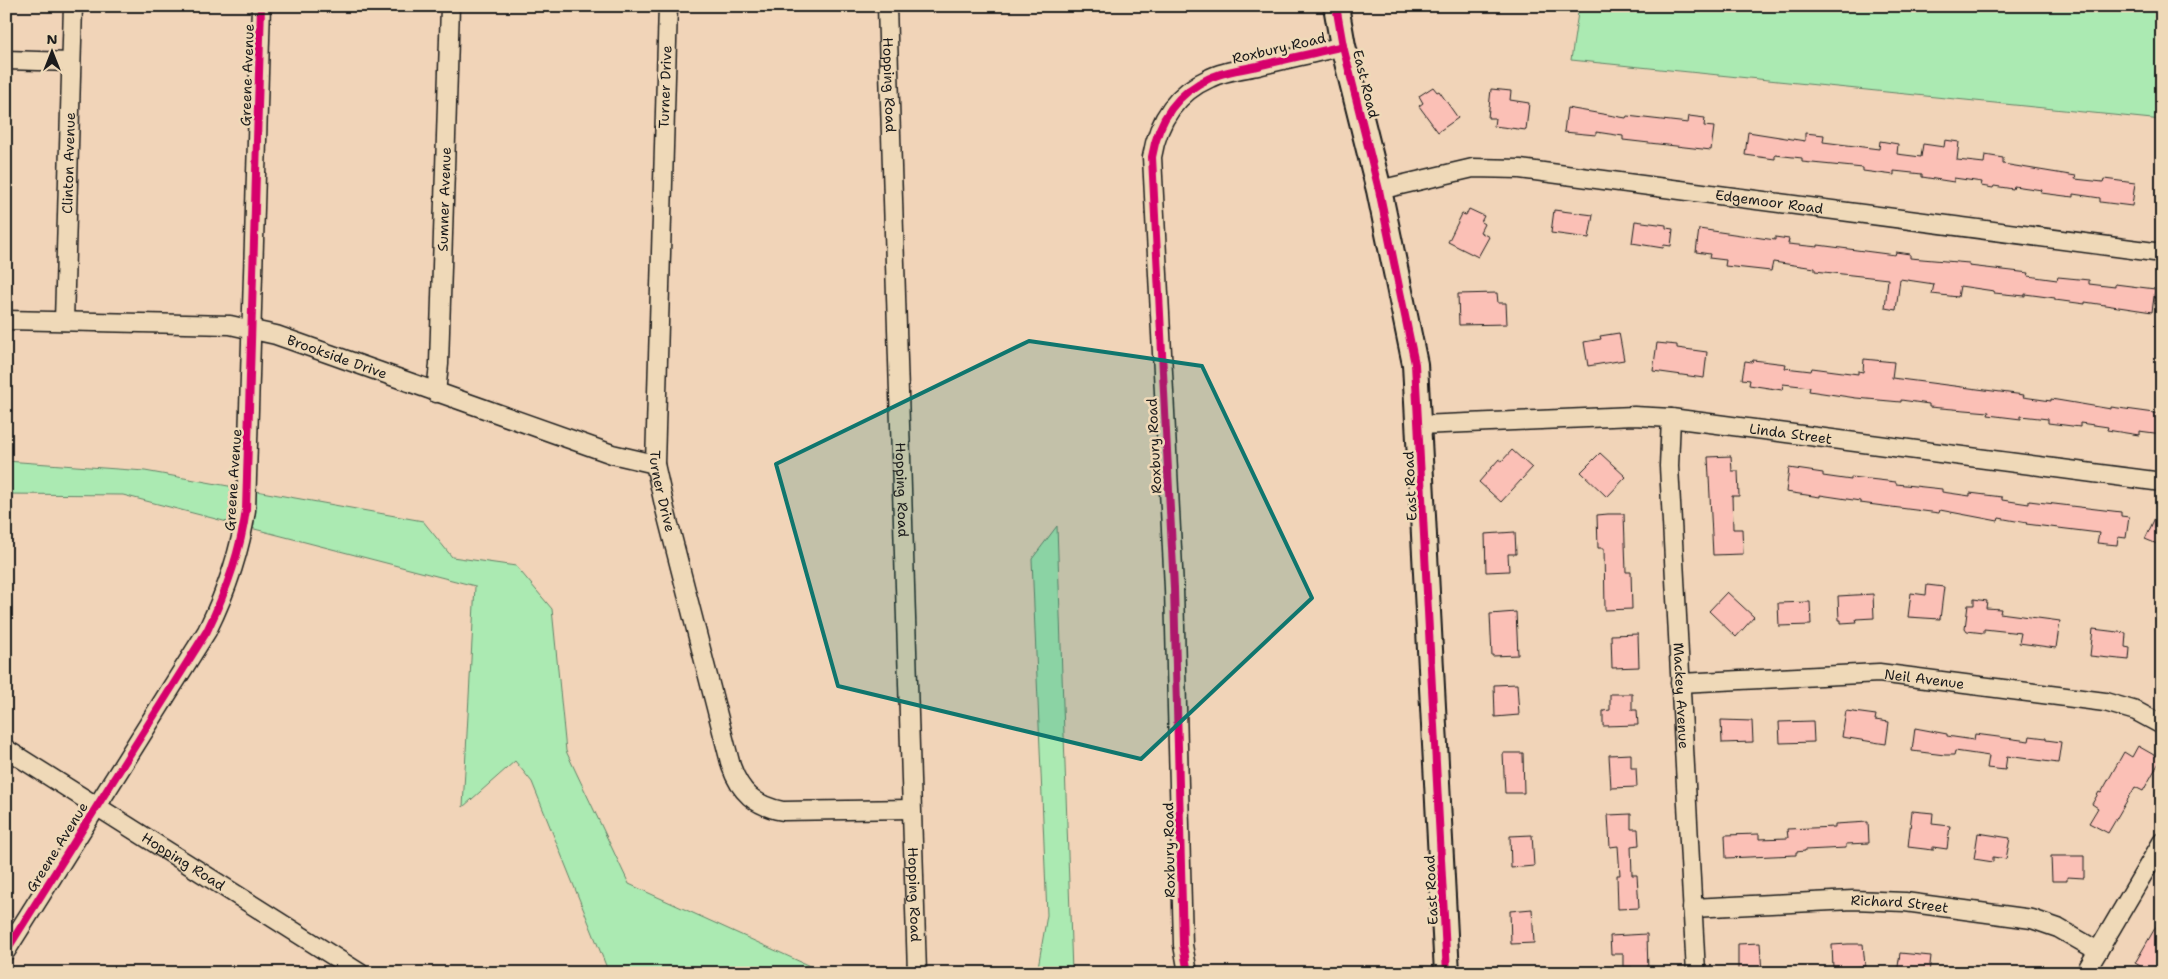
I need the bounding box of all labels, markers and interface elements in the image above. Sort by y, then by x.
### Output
street label: Greene Avenue [236,23,258,127]
north arrow [28,28,78,78]
street label: Roxbury Road [1230,28,1328,68]
text: N [46,30,58,48]
street label: Hopping Road [879,37,900,133]
street label: Turner Drive [655,45,675,129]
street label: East Road [1349,48,1383,120]
street label: Clinton Avenue [58,112,79,214]
street label: Sumner Avenue [433,147,455,252]
street label: Edgemoor Road [1714,186,1825,218]
street label: Brookside Drive [285,331,390,383]
street label: Roxbury Road [1143,398,1165,494]
street label: Linda Street [1748,419,1833,448]
street label: Greene Avenue [220,428,246,532]
street label: Hopping Road [892,442,912,538]
street label: Turner Drive [646,450,680,534]
street label: East Road [1399,451,1421,521]
street label: Mackey Avenue [1669,642,1693,749]
street label: Neil Avenue [1883,665,1966,693]
street label: Greene Avenue [22,799,92,895]
street label: Roxbury Road [1159,802,1179,898]
street label: Hopping Road [138,828,229,894]
street label: Hopping Road [904,847,925,942]
street label: East Road [1420,855,1442,925]
street label: Richard Street [1850,891,1950,917]

